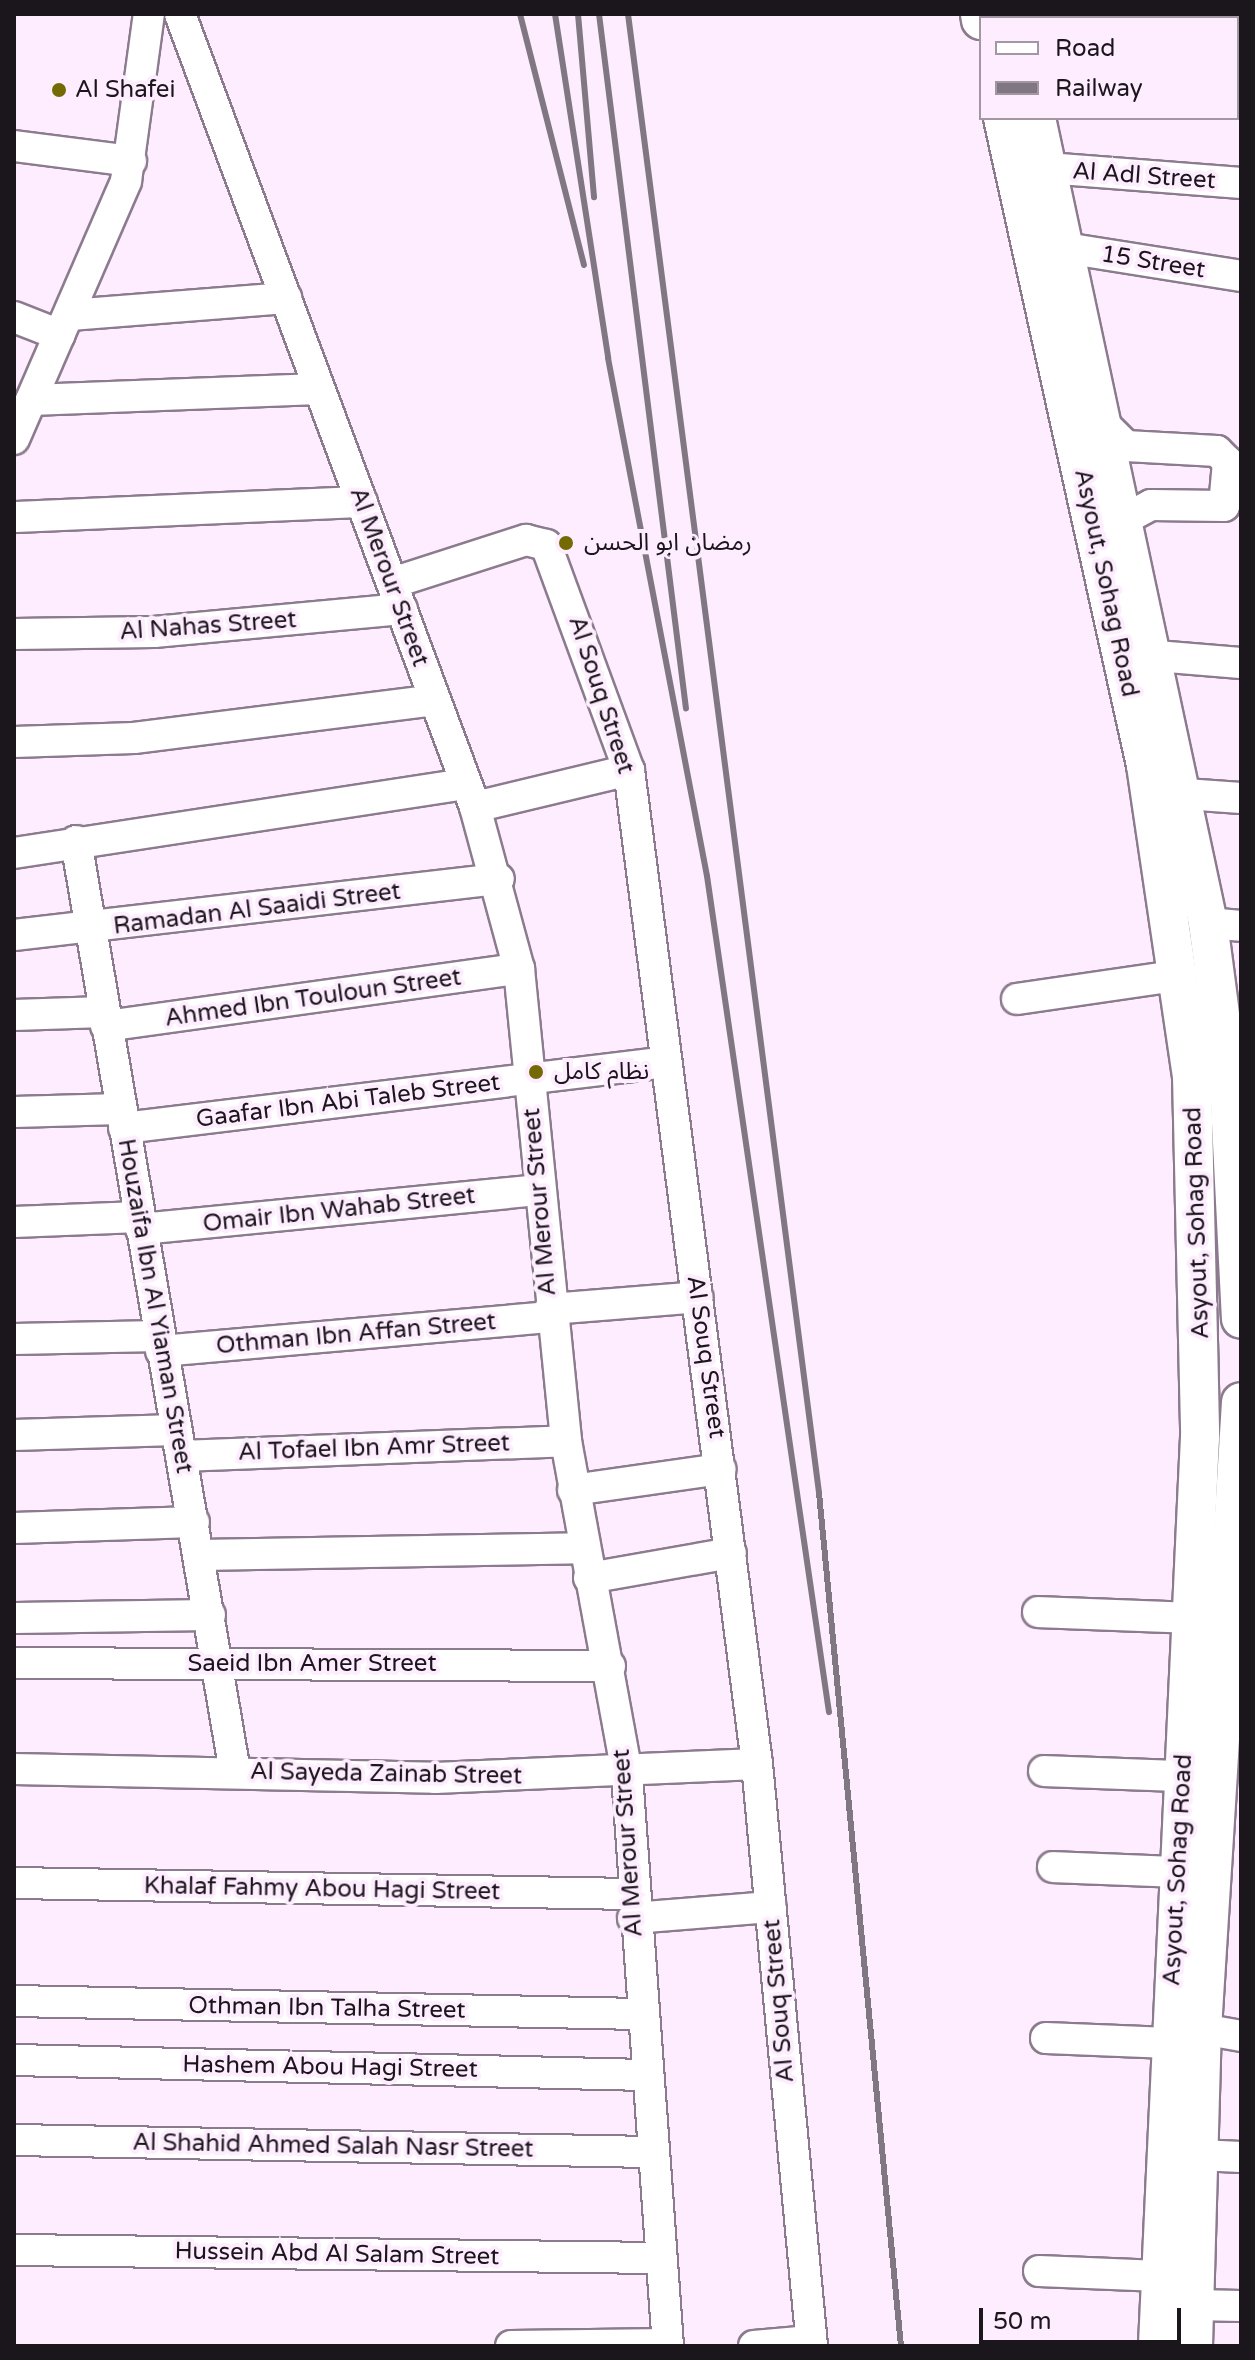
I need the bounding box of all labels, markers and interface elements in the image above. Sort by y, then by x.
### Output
legend [979,16,1239,120]
text: Road [1055,34,1115,63]
text: Railway [1055,74,1143,103]
place label: Al Shafei [75,76,175,104]
marker: Al Shafei [50,81,68,99]
street label: Al Adl Street [1071,157,1217,195]
street label: 15 Street [1099,240,1207,284]
street label: Asyout, Sohag Road [1068,467,1144,699]
street label: Al Merour Street [343,484,435,670]
place label: رمضان ابو الحسن [584,529,752,557]
marker: رمضان ابو الحسن [555,532,577,554]
street label: Al Nahas Street [119,605,297,647]
street label: Al Souq Street [562,613,640,777]
street label: Ramadan Al Saaidi Street [112,877,402,941]
street label: Ahmed Ibn Touloun Street [163,963,463,1033]
place label: نظام كامل [554,1058,649,1086]
marker: نظام كامل [525,1061,547,1083]
street label: Gaafar Ibn Abi Taleb Street [194,1068,502,1134]
street label: Al Merour Street [517,1107,563,1297]
street label: Asyout, Sohag Road [1179,1107,1215,1339]
street label: Houzaifa Ibn Al Yiaman Street [111,1137,199,1475]
street label: Omair Ibn Wahab Street [201,1181,477,1239]
street label: Al Souq Street [680,1274,732,1440]
street label: Othman Ibn Affan Street [215,1307,497,1361]
street label: Al Tofael Ibn Amr Street [238,1429,510,1467]
street label: Saeid Ibn Amer Street [187,1650,437,1678]
street label: Al Merour Street [607,1748,649,1938]
street label: Asyout, Sohag Road [1158,1753,1198,1987]
street label: Al Sayeda Zainab Street [250,1757,522,1791]
street label: Khalaf Fahmy Abou Hagi Street [144,1871,500,1907]
street label: Al Souq Street [758,1918,800,2084]
street label: Othman Ibn Talha Street [188,1991,466,2025]
street label: Hashem Abou Hagi Street [182,2050,478,2084]
street label: Al Shahid Ahmed Salah Nasr Street [132,2128,534,2164]
street label: Hussein Abd Al Salam Street [174,2237,500,2271]
scale bar [983,2292,1185,2342]
text: 50 m [993,2307,1051,2336]

